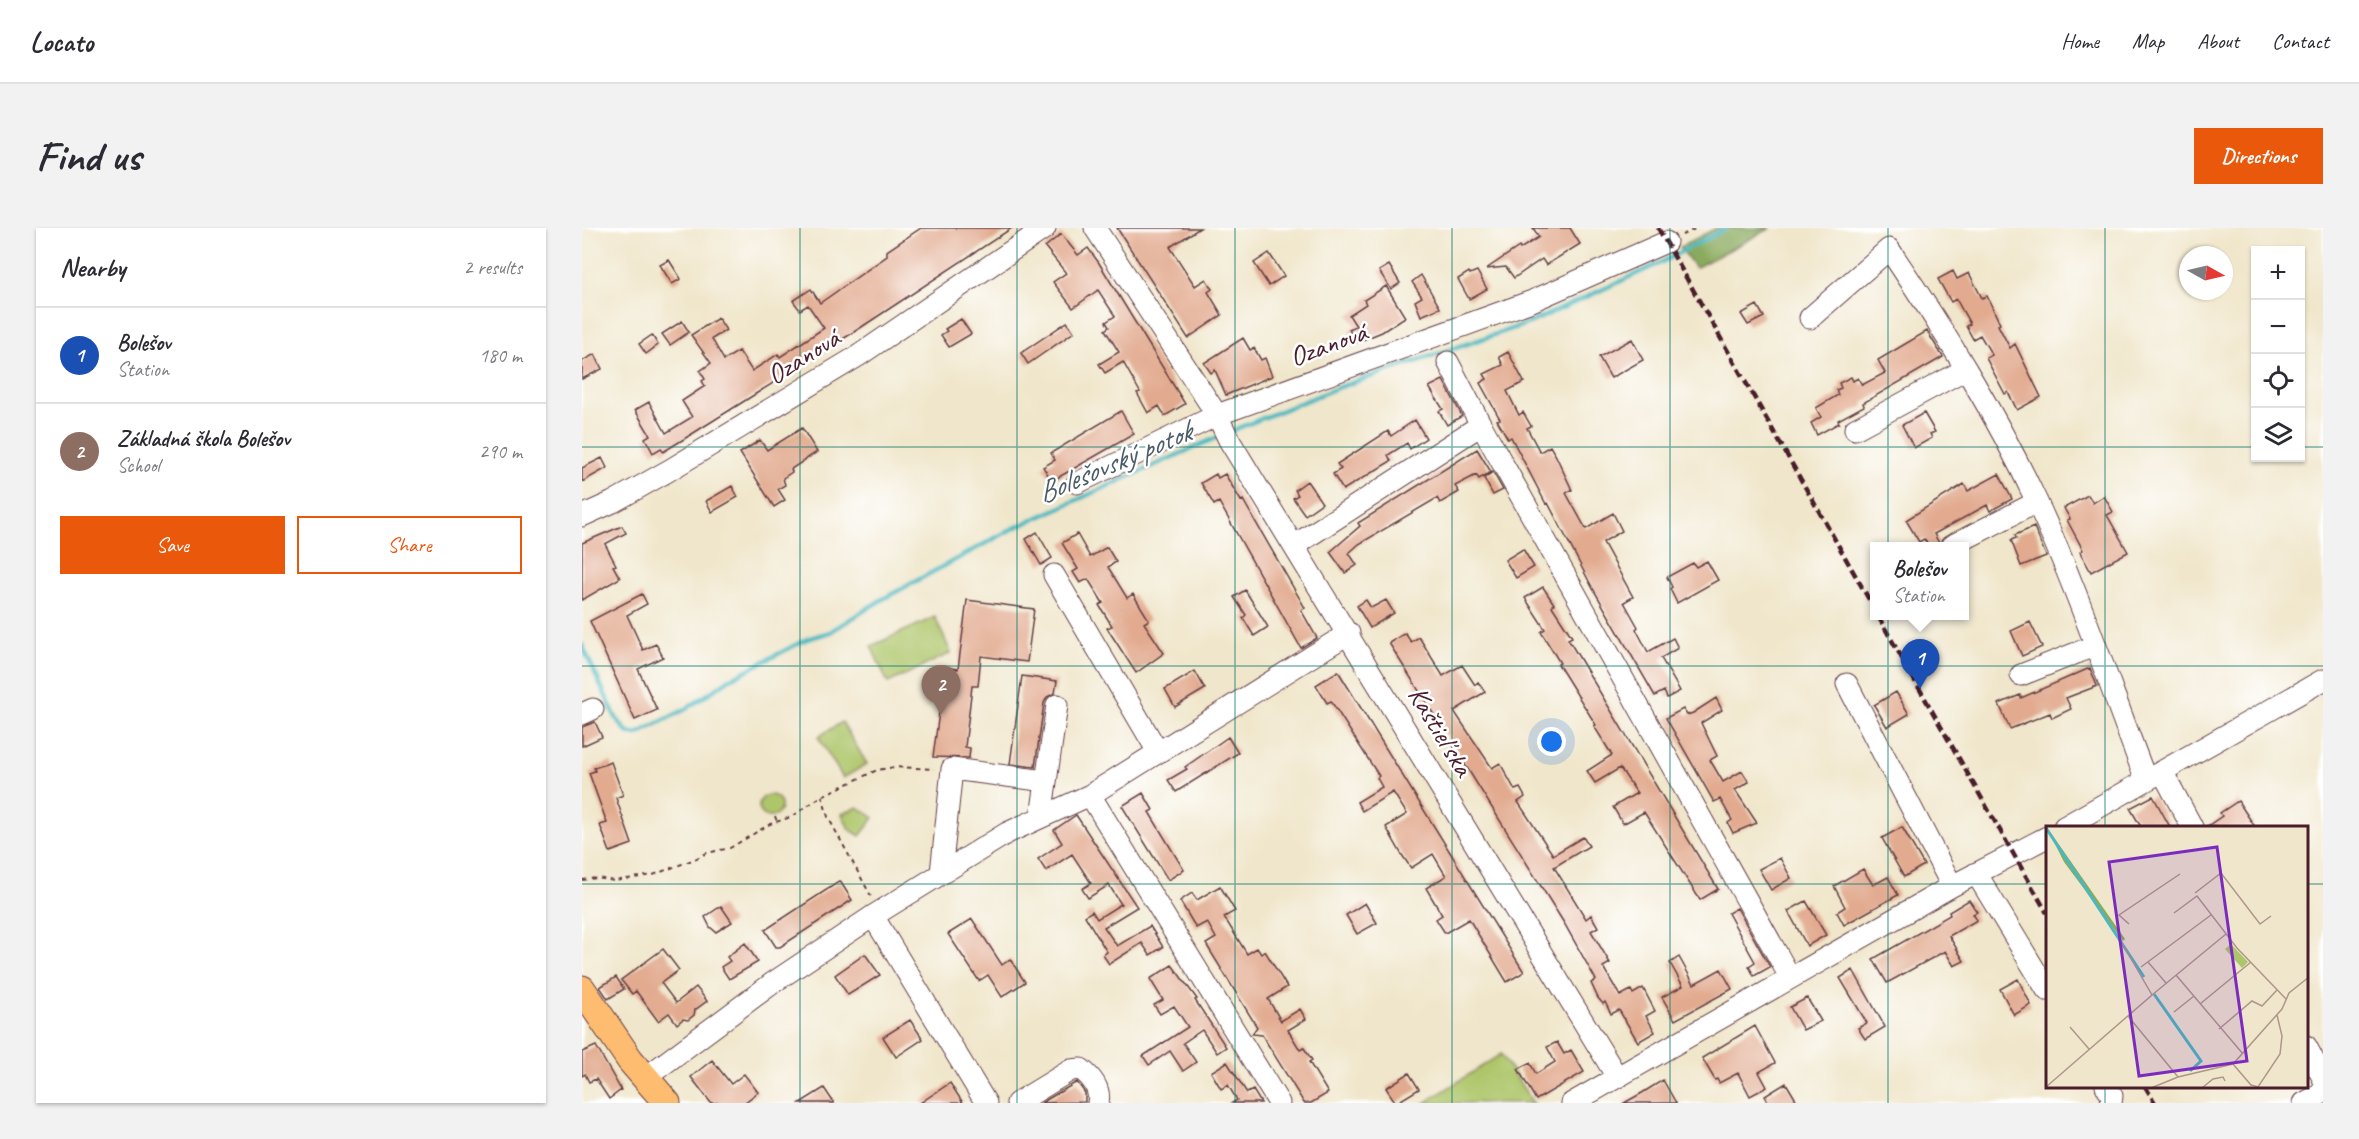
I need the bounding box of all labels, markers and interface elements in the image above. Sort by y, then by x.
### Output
text: Locato [30,24,93,59]
text: Home [2061,28,2099,54]
text: Map [2132,28,2164,54]
text: About [2197,28,2239,54]
text: Contact [2272,28,2329,54]
button: Directions [2194,128,2323,184]
text: Find us [36,130,141,183]
north arrow [2179,246,2233,300]
map controls [2251,246,2305,462]
button: + [2251,246,2305,300]
text: Nearby [60,251,125,284]
text: 2 results [463,255,522,280]
button: − [2251,300,2305,354]
street label: Ozanová [1285,313,1374,374]
street label: Ozanová [760,319,848,392]
text: Bolešov [117,329,171,357]
text: 1 [75,343,84,368]
text: 180 m [479,343,522,368]
button: locate [2251,354,2305,408]
text: Station [117,357,169,382]
button: layers [2251,408,2305,462]
water label: Bolešovský potok [1031,410,1202,512]
text: Základná škola Bolešov [117,425,290,453]
text: 2 [75,439,84,464]
text: 290 m [479,439,522,464]
text: School [117,453,160,478]
button: Save [60,516,285,574]
button: Share [297,516,522,574]
popup [1870,542,1969,620]
text: Bolešov [1893,555,1946,583]
text: Station [1893,583,1945,608]
pin: 1 [1900,640,1940,689]
pin: 2 [922,666,960,715]
street label: Kaštieľska [1401,680,1482,784]
your location [1537,727,1566,756]
inset map [2046,826,2308,1088]

